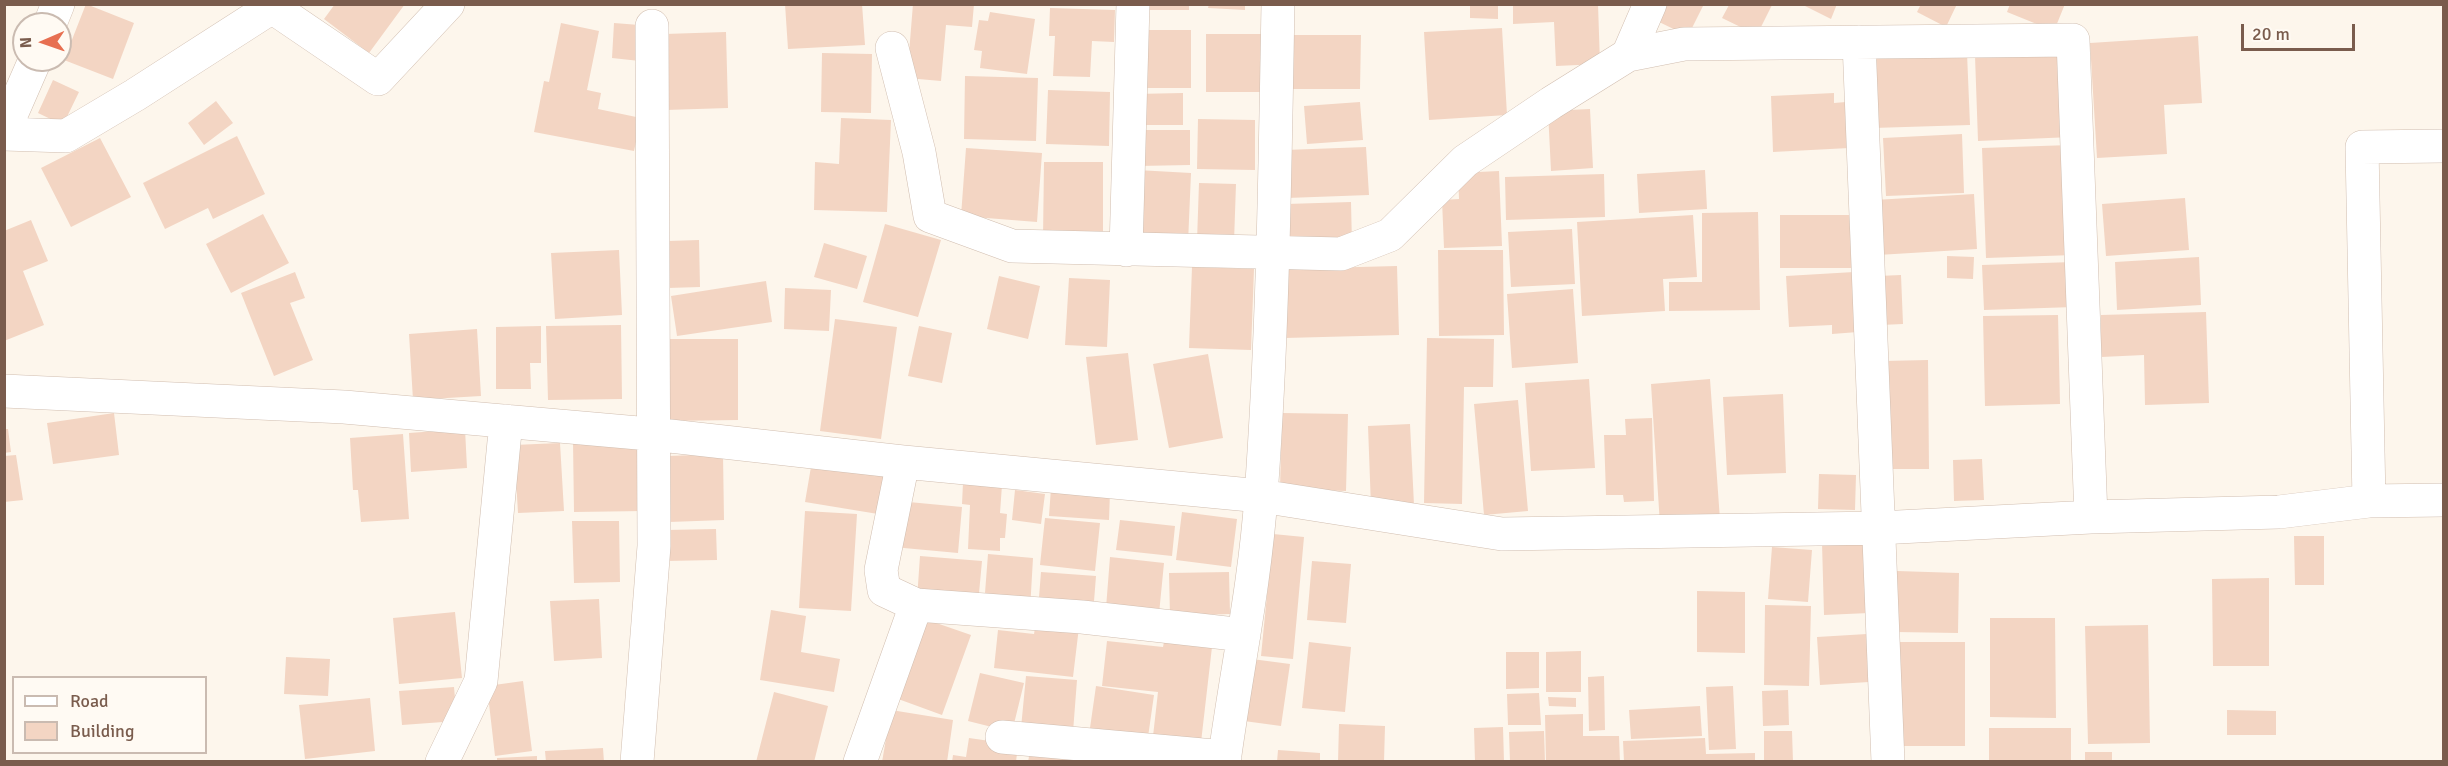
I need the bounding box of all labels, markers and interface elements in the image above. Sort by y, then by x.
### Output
north arrow [12,12,72,72]
scale bar [2244,12,2358,50]
text: 20 m [2252,23,2290,45]
text: N [16,37,36,48]
legend [12,676,207,754]
text: Road [70,690,109,712]
text: Building [70,720,134,742]

